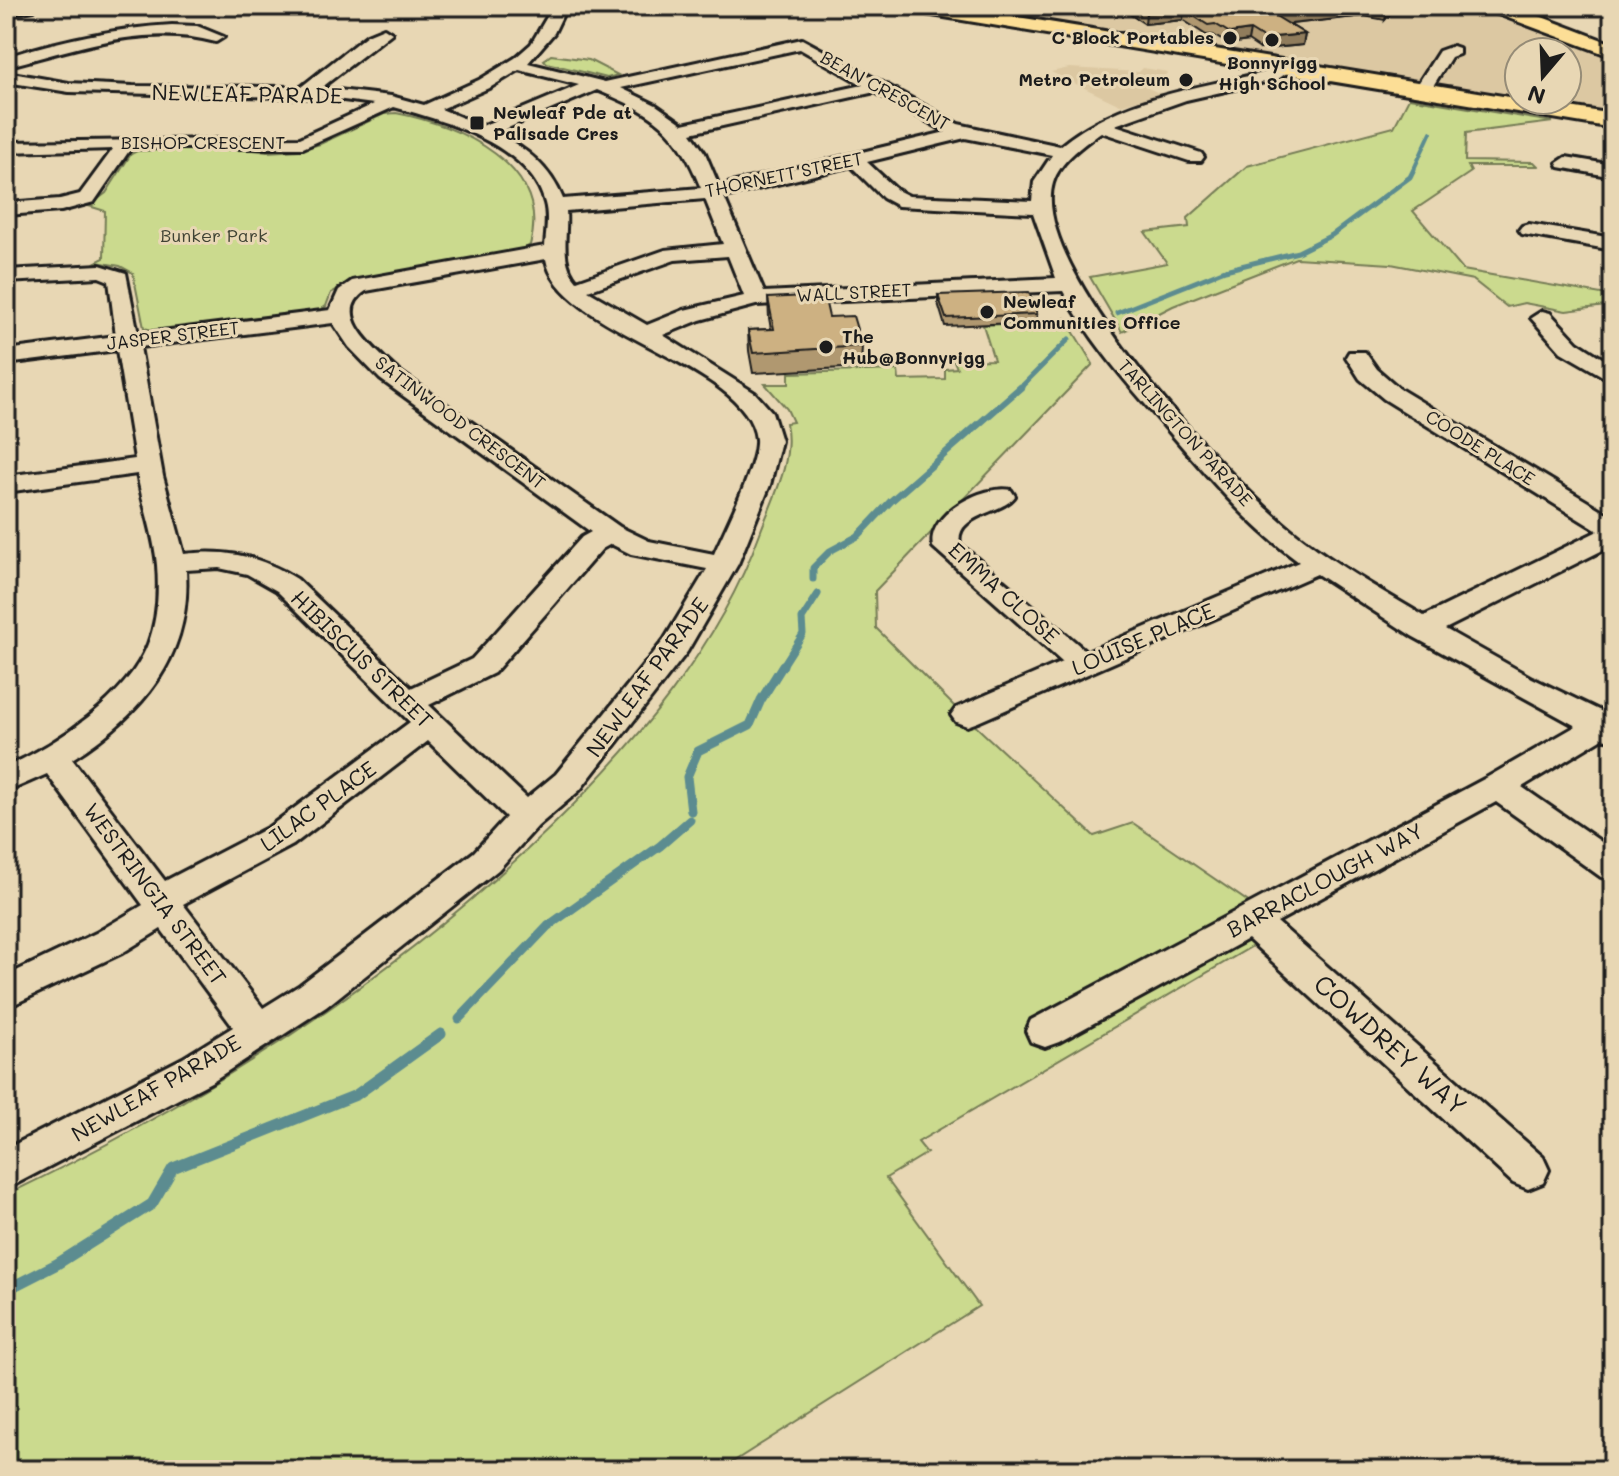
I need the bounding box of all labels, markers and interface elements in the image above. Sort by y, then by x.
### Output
place label: C Block Portables [1052,25,1214,49]
marker: C Block Portables [1221,29,1239,47]
marker: Bonnyrigg High School [1263,31,1281,49]
north arrow [1503,36,1583,116]
street label: BEAN CRESCENT [817,45,954,136]
place label: Bonnyrigg High School [1218,50,1326,95]
place label: Metro Petroleum [1018,67,1170,91]
marker: Metro Petroleum [1177,71,1195,89]
street label: NEWLEAF PARADE [151,77,343,110]
text: N [1524,79,1549,112]
place label: Newleaf Pde at Palisade Cres [493,100,632,145]
marker: Newleaf Pde at Palisade Cres [468,114,486,132]
street label: BISHOP CRESCENT [121,130,285,154]
street label: THORNETT STREET [703,146,865,202]
park label: Bunker Park [160,223,268,247]
street label: WALL STREET [796,277,912,307]
place label: Newleaf Communities Office [1003,289,1181,334]
marker: Newleaf Communities Office [978,303,996,321]
street label: JASPER STREET [105,315,241,355]
place label: The Hub@Bonnyrigg [842,324,985,369]
marker: The Hub@Bonnyrigg [817,338,835,356]
street label: SATINWOOD CRESCENT [371,350,551,494]
street label: TARLINGTON PARADE [1113,354,1258,511]
street label: COODE PLACE [1421,404,1540,490]
street label: EMMA CLOSE [943,535,1066,650]
street label: HIBISCUS STREET [285,583,440,734]
street label: NEWLEAF PARADE [579,591,714,762]
street label: LOUISE PLACE [1067,595,1219,682]
street label: LILAC PLACE [254,754,382,857]
street label: WESTRINGIA STREET [77,797,233,991]
street label: BARRACLOUGH WAY [1222,815,1428,944]
street label: COWDREY WAY [1307,967,1474,1122]
street label: NEWLEAF PARADE [66,1027,246,1148]

